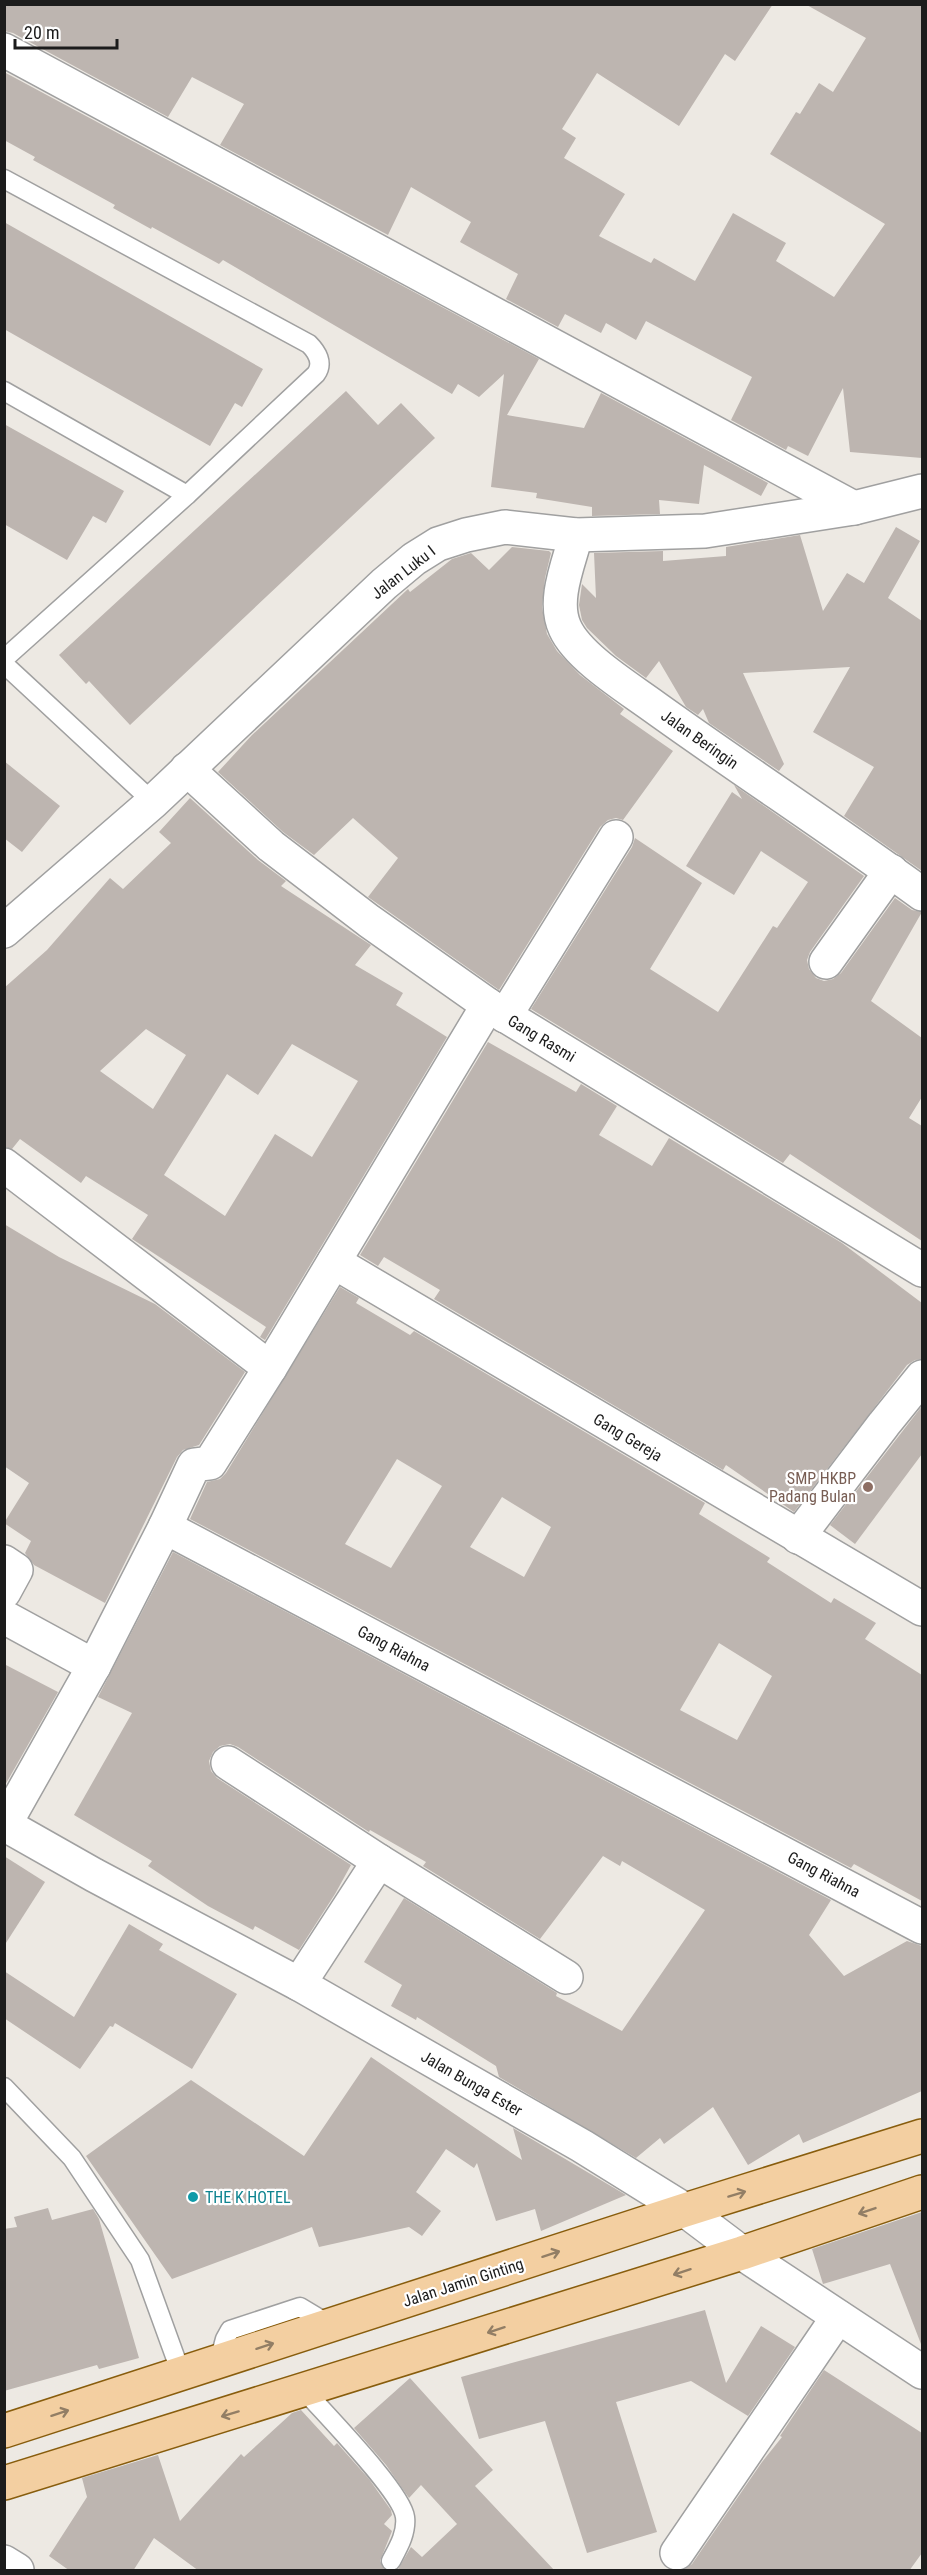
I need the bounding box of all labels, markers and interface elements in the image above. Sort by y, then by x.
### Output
scale bar [15,12,117,50]
text: 20 m [24,22,59,43]
street label: Jalan Luku I [368,542,439,603]
street label: Jalan Beringin [657,706,742,773]
street label: Gang Rasmi [504,1011,579,1066]
street label: Gang Gereja [590,1409,666,1465]
place label: SMP HKBP Padang Bulan [769,1469,856,1506]
marker: SMP HKBP Padang Bulan [861,1480,875,1494]
street label: Gang Riahna [354,1621,433,1675]
street label: Gang Riahna [784,1847,863,1901]
street label: Jalan Bunga Ester [418,2047,526,2120]
place label: THE K HOTEL [205,2188,291,2207]
one-way arrow [727,2188,746,2199]
marker: THE K HOTEL [186,2190,200,2204]
one-way arrow [858,2206,877,2217]
one-way arrow [541,2247,560,2258]
street label: Jalan Jamin Ginting [400,2254,526,2311]
one-way arrow [673,2267,692,2278]
one-way arrow [487,2326,506,2337]
one-way arrow [255,2340,274,2351]
one-way arrow [50,2406,69,2417]
one-way arrow [221,2409,240,2420]

